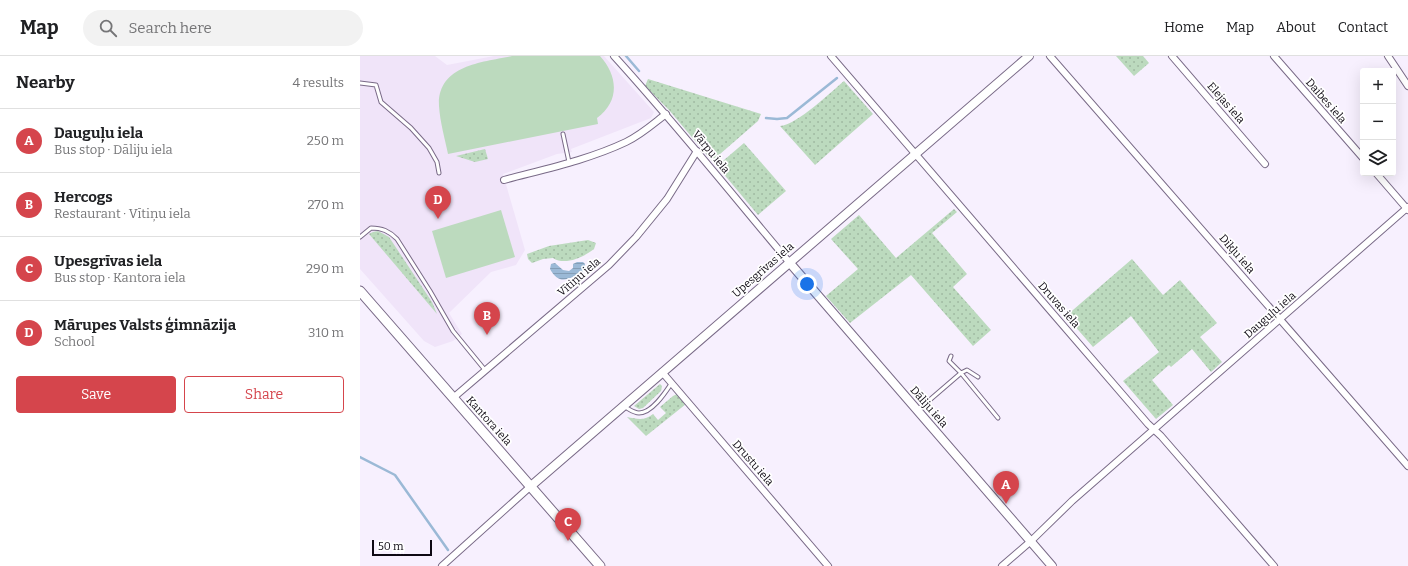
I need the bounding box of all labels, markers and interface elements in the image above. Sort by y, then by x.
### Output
search box [83,10,363,46]
text: Map [20,16,59,39]
icon: search [97,17,119,39]
text: Search here [129,19,212,37]
text: Home [1164,19,1204,36]
text: Map [1226,19,1254,36]
text: About [1276,19,1316,36]
text: Contact [1338,19,1388,36]
map controls [1360,68,1396,176]
button: + [1360,68,1396,104]
text: Nearby [16,72,75,93]
text: 4 results [292,75,344,90]
street label: Daibes iela [1303,76,1349,126]
street label: Elejas iela [1204,80,1248,126]
button: − [1360,104,1396,140]
text: Dauguļu iela [54,124,143,142]
street label: Vārpu iela [690,128,732,176]
text: A [24,133,34,148]
text: 250 m [307,133,344,148]
button: layers [1360,140,1396,176]
text: Bus stop · Dāliju iela [54,142,173,157]
pin: D [425,186,451,219]
text: Hercogs [54,188,113,206]
text: B [25,197,33,212]
text: 270 m [307,197,344,212]
text: Restaurant · Vītiņu iela [54,206,191,221]
street label: Dikļu iela [1216,232,1258,277]
street label: Upesgrīvas iela [730,240,796,300]
text: Upesgrīvas iela [54,252,162,270]
street label: Vītiņu iela [555,255,604,300]
text: C [25,261,33,276]
text: 290 m [306,261,344,276]
text: Bus stop · Kantora iela [54,270,186,285]
your location [797,274,817,294]
street label: Druvas iela [1036,279,1082,331]
street label: Dauguļu iela [1242,289,1299,342]
pin: B [474,302,500,335]
text: Mārupes Valsts ģimnāzija [54,316,236,334]
text: D [24,325,34,340]
text: 310 m [308,325,344,340]
text: School [54,334,95,349]
button: Save [16,376,176,413]
button: Share [184,376,344,413]
street label: Dāliju iela [908,384,950,430]
street label: Kantora iela [464,394,514,448]
street label: Drustu iela [730,438,776,488]
pin: A [993,471,1019,504]
pin: C [555,508,581,541]
scale bar [372,538,432,557]
text: 50 m [378,540,404,553]

